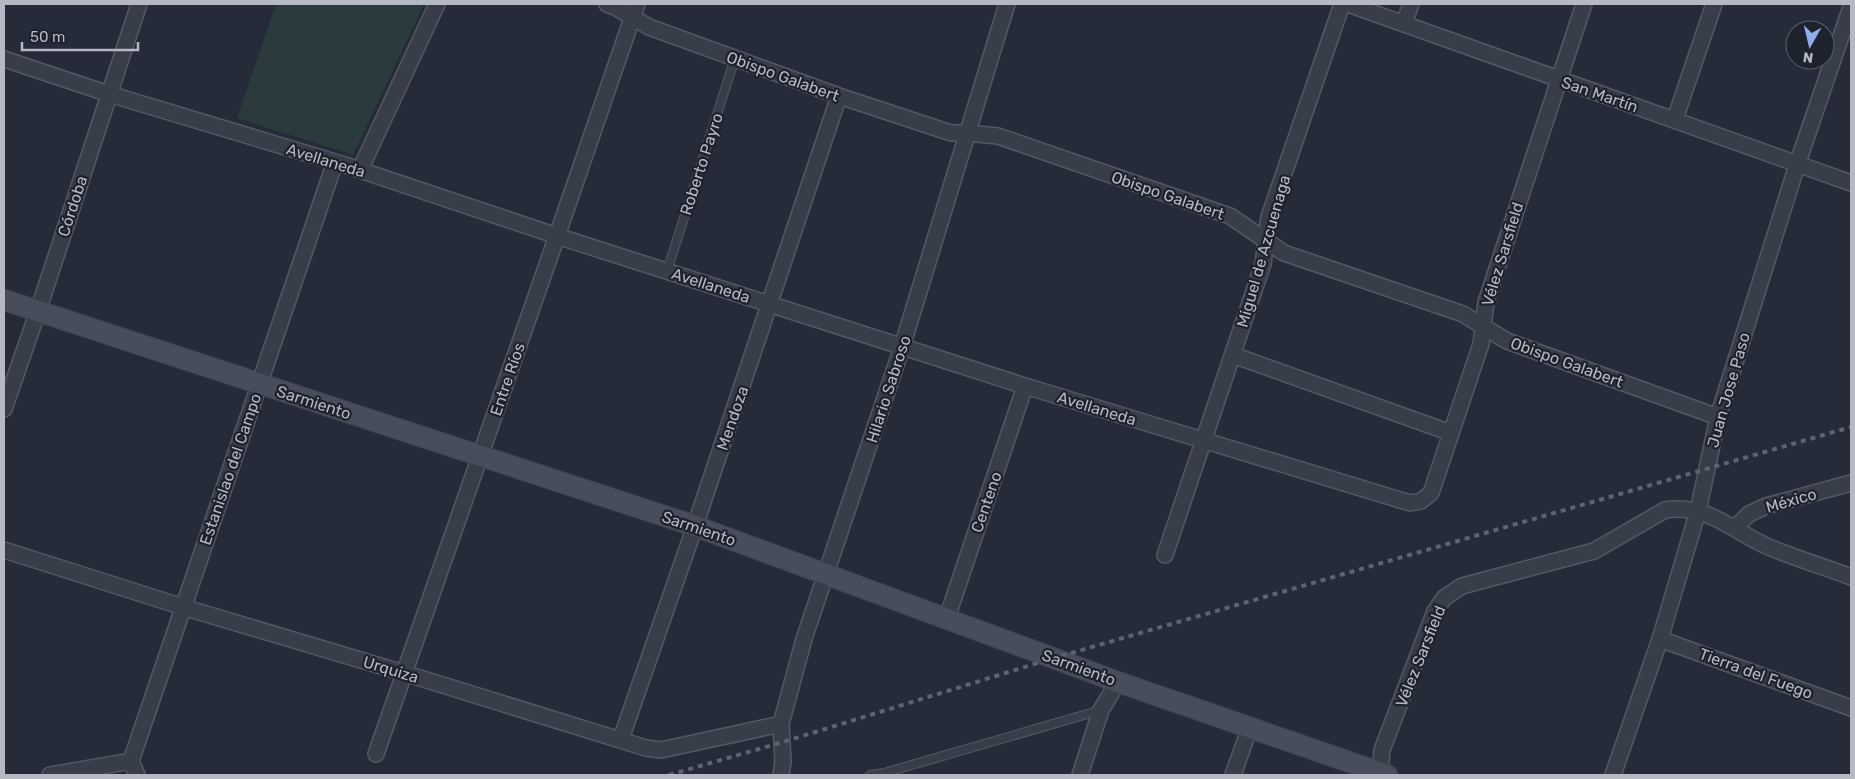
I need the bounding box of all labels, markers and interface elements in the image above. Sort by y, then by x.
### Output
scale bar [22,20,139,52]
north arrow [1785,20,1835,70]
text: 50 m [30,28,65,46]
street label: Obispo Galabert [724,47,842,106]
text: N [1802,48,1814,66]
street label: San Martín [1559,72,1641,116]
street label: Roberto Payro [676,111,727,218]
street label: Avellaneda [284,139,368,181]
street label: Obispo Galabert [1109,167,1227,224]
street label: Córdoba [54,173,91,239]
street label: Miguel de Azcuenaga [1233,173,1294,330]
street label: Vélez Sarsfield [1478,200,1527,308]
street label: Avellaneda [669,264,752,307]
street label: Juan Jose Paso [1703,330,1754,450]
street label: Hilario Sabroso [862,333,915,445]
street label: Obispo Galabert [1508,333,1626,392]
street label: Entre Ríos [486,340,529,418]
street label: Sarmiento [274,382,353,423]
street label: Mendoza [713,383,752,453]
street label: Avellaneda [1055,387,1139,429]
street label: Estanislao del Campo [196,391,265,548]
street label: Centeno [967,469,1006,535]
street label: México [1764,484,1819,517]
street label: Sarmiento [659,507,738,550]
street label: Vélez Sarsfield [1391,603,1449,710]
street label: Tierra del Fuego [1696,644,1815,703]
street label: Sarmiento [1039,645,1118,690]
street label: Urquiza [361,652,421,687]

